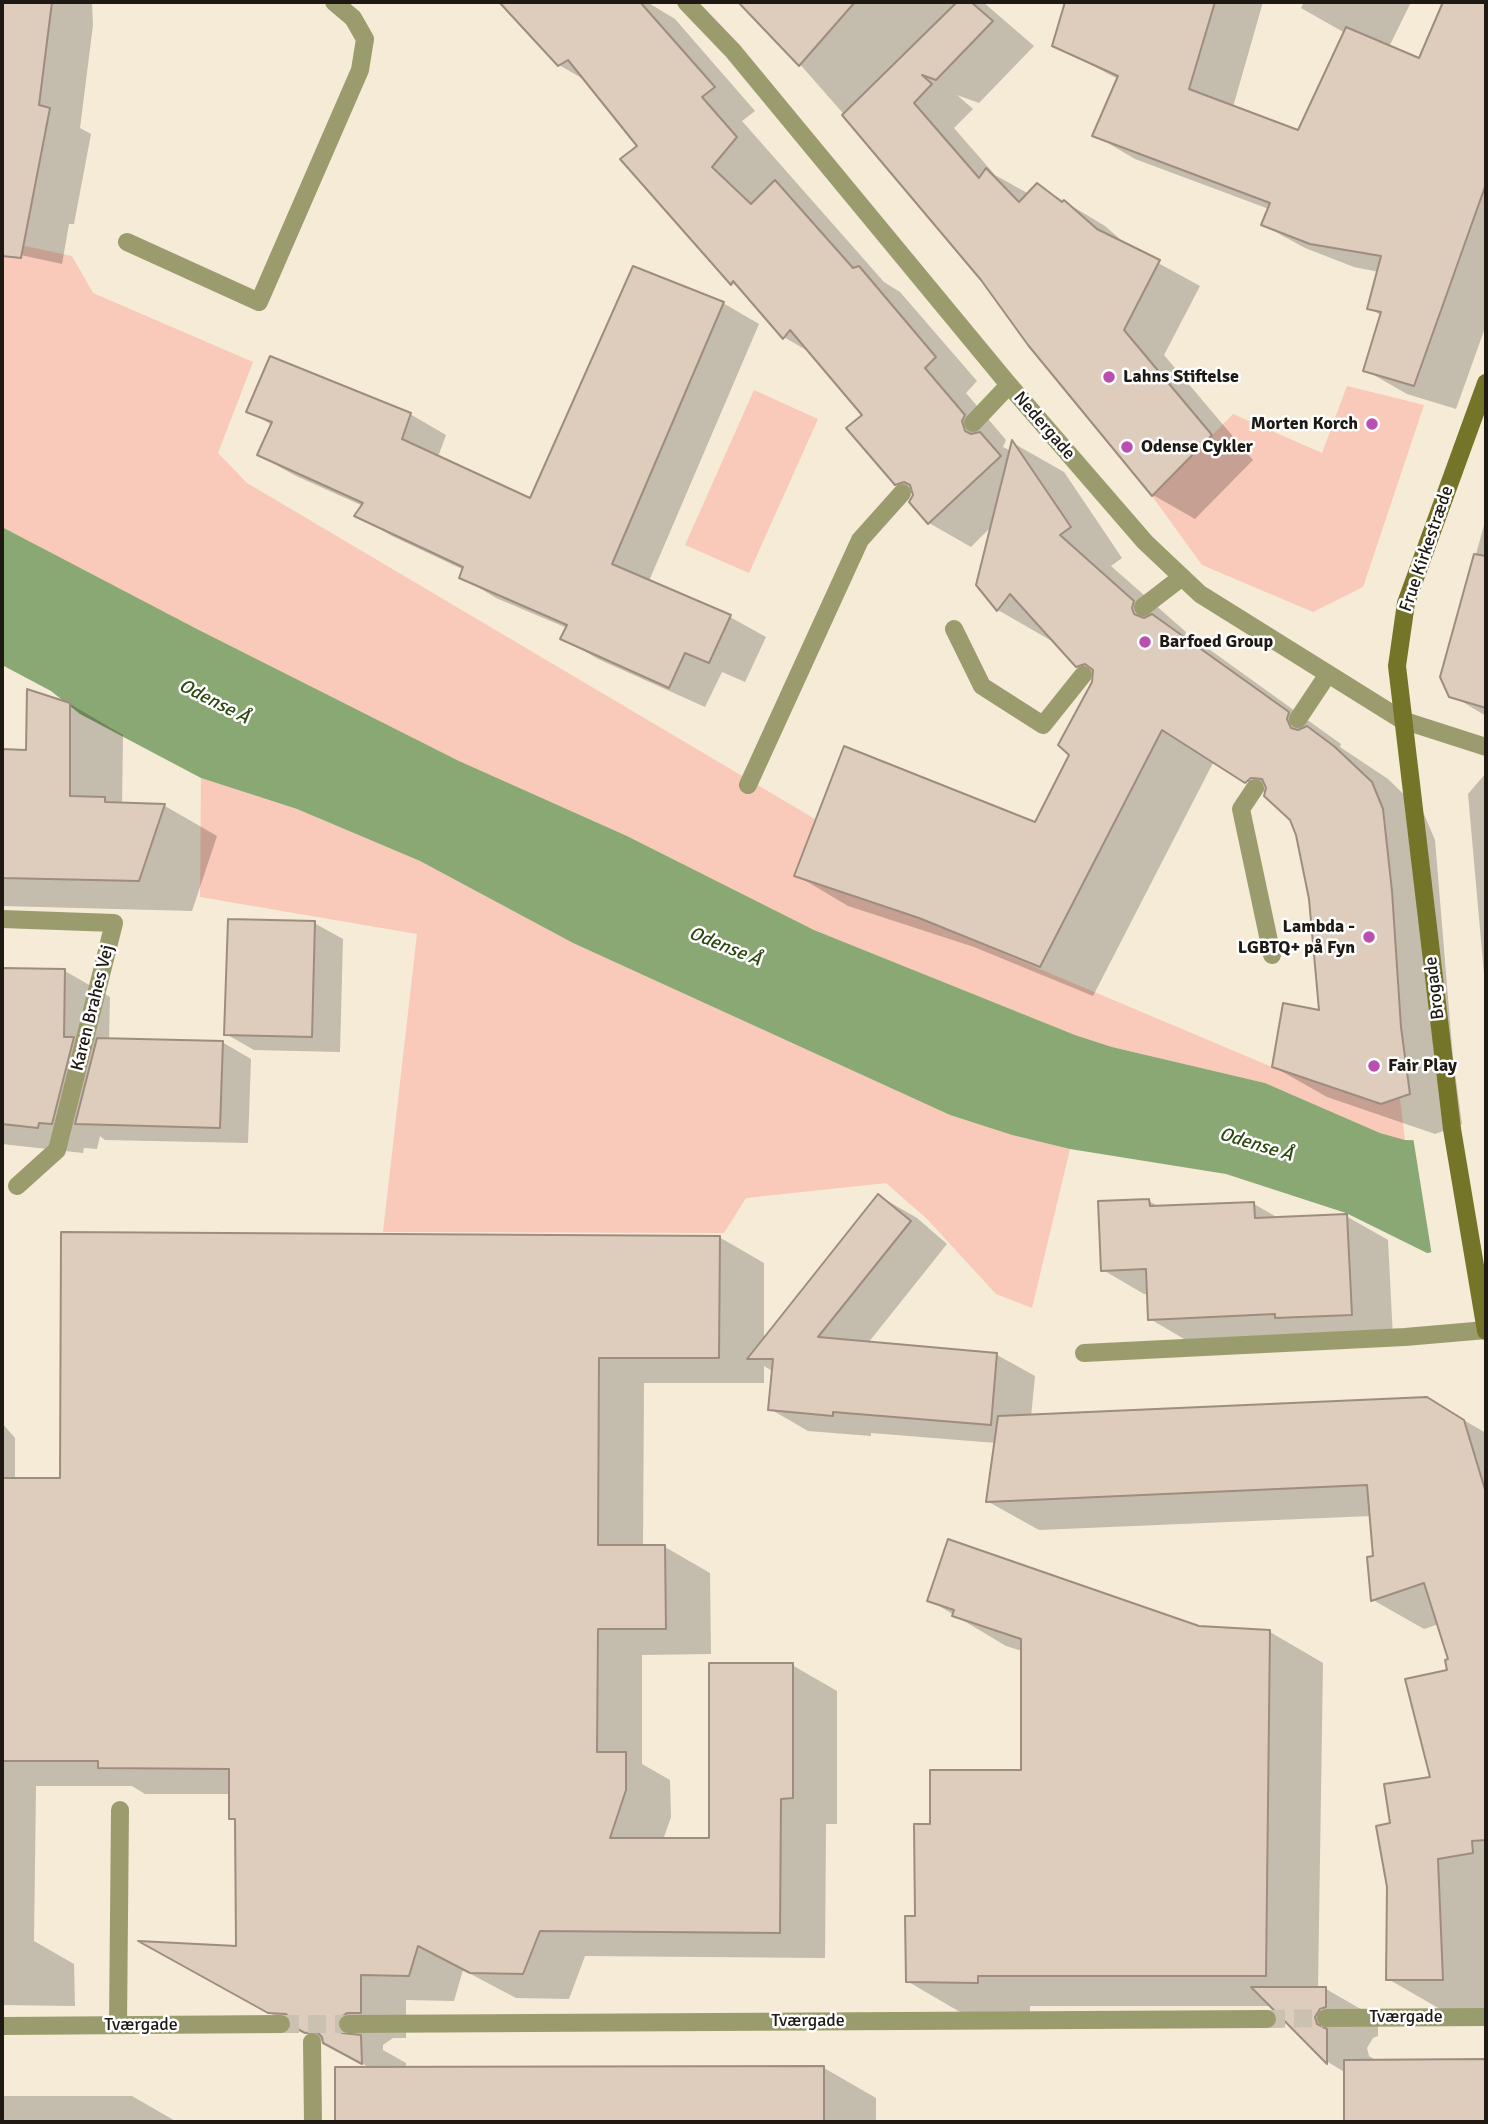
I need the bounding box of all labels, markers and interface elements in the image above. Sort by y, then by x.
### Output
place label: Lahns Stiftelse [1123,366,1239,388]
marker: Lahns Stiftelse [1101,369,1117,385]
street label: Nedergade [1009,387,1079,465]
place label: Morten Korch [1251,413,1358,435]
marker: Morten Korch [1364,416,1380,432]
place label: Odense Cykler [1141,436,1253,458]
marker: Odense Cykler [1119,439,1135,455]
street label: Frue Kirkestræde [1395,483,1459,615]
place label: Barfoed Group [1159,631,1273,653]
marker: Barfoed Group [1137,634,1153,650]
water label: Odense Å [175,675,253,729]
place label: Lambda - LGBTQ+ på Fyn [1238,916,1355,958]
water label: Odense Å [685,922,765,972]
marker: Lambda - LGBTQ+ på Fyn [1361,929,1377,945]
street label: Karen Brahes Vej [67,943,119,1073]
street label: Brogade [1420,955,1450,1021]
place label: Fair Play [1388,1055,1457,1077]
marker: Fair Play [1366,1058,1382,1074]
water label: Odense Å [1216,1123,1296,1167]
street label: Tværgade [1369,2006,1443,2028]
street label: Tværgade [771,2010,845,2032]
street label: Tværgade [104,2014,178,2036]

